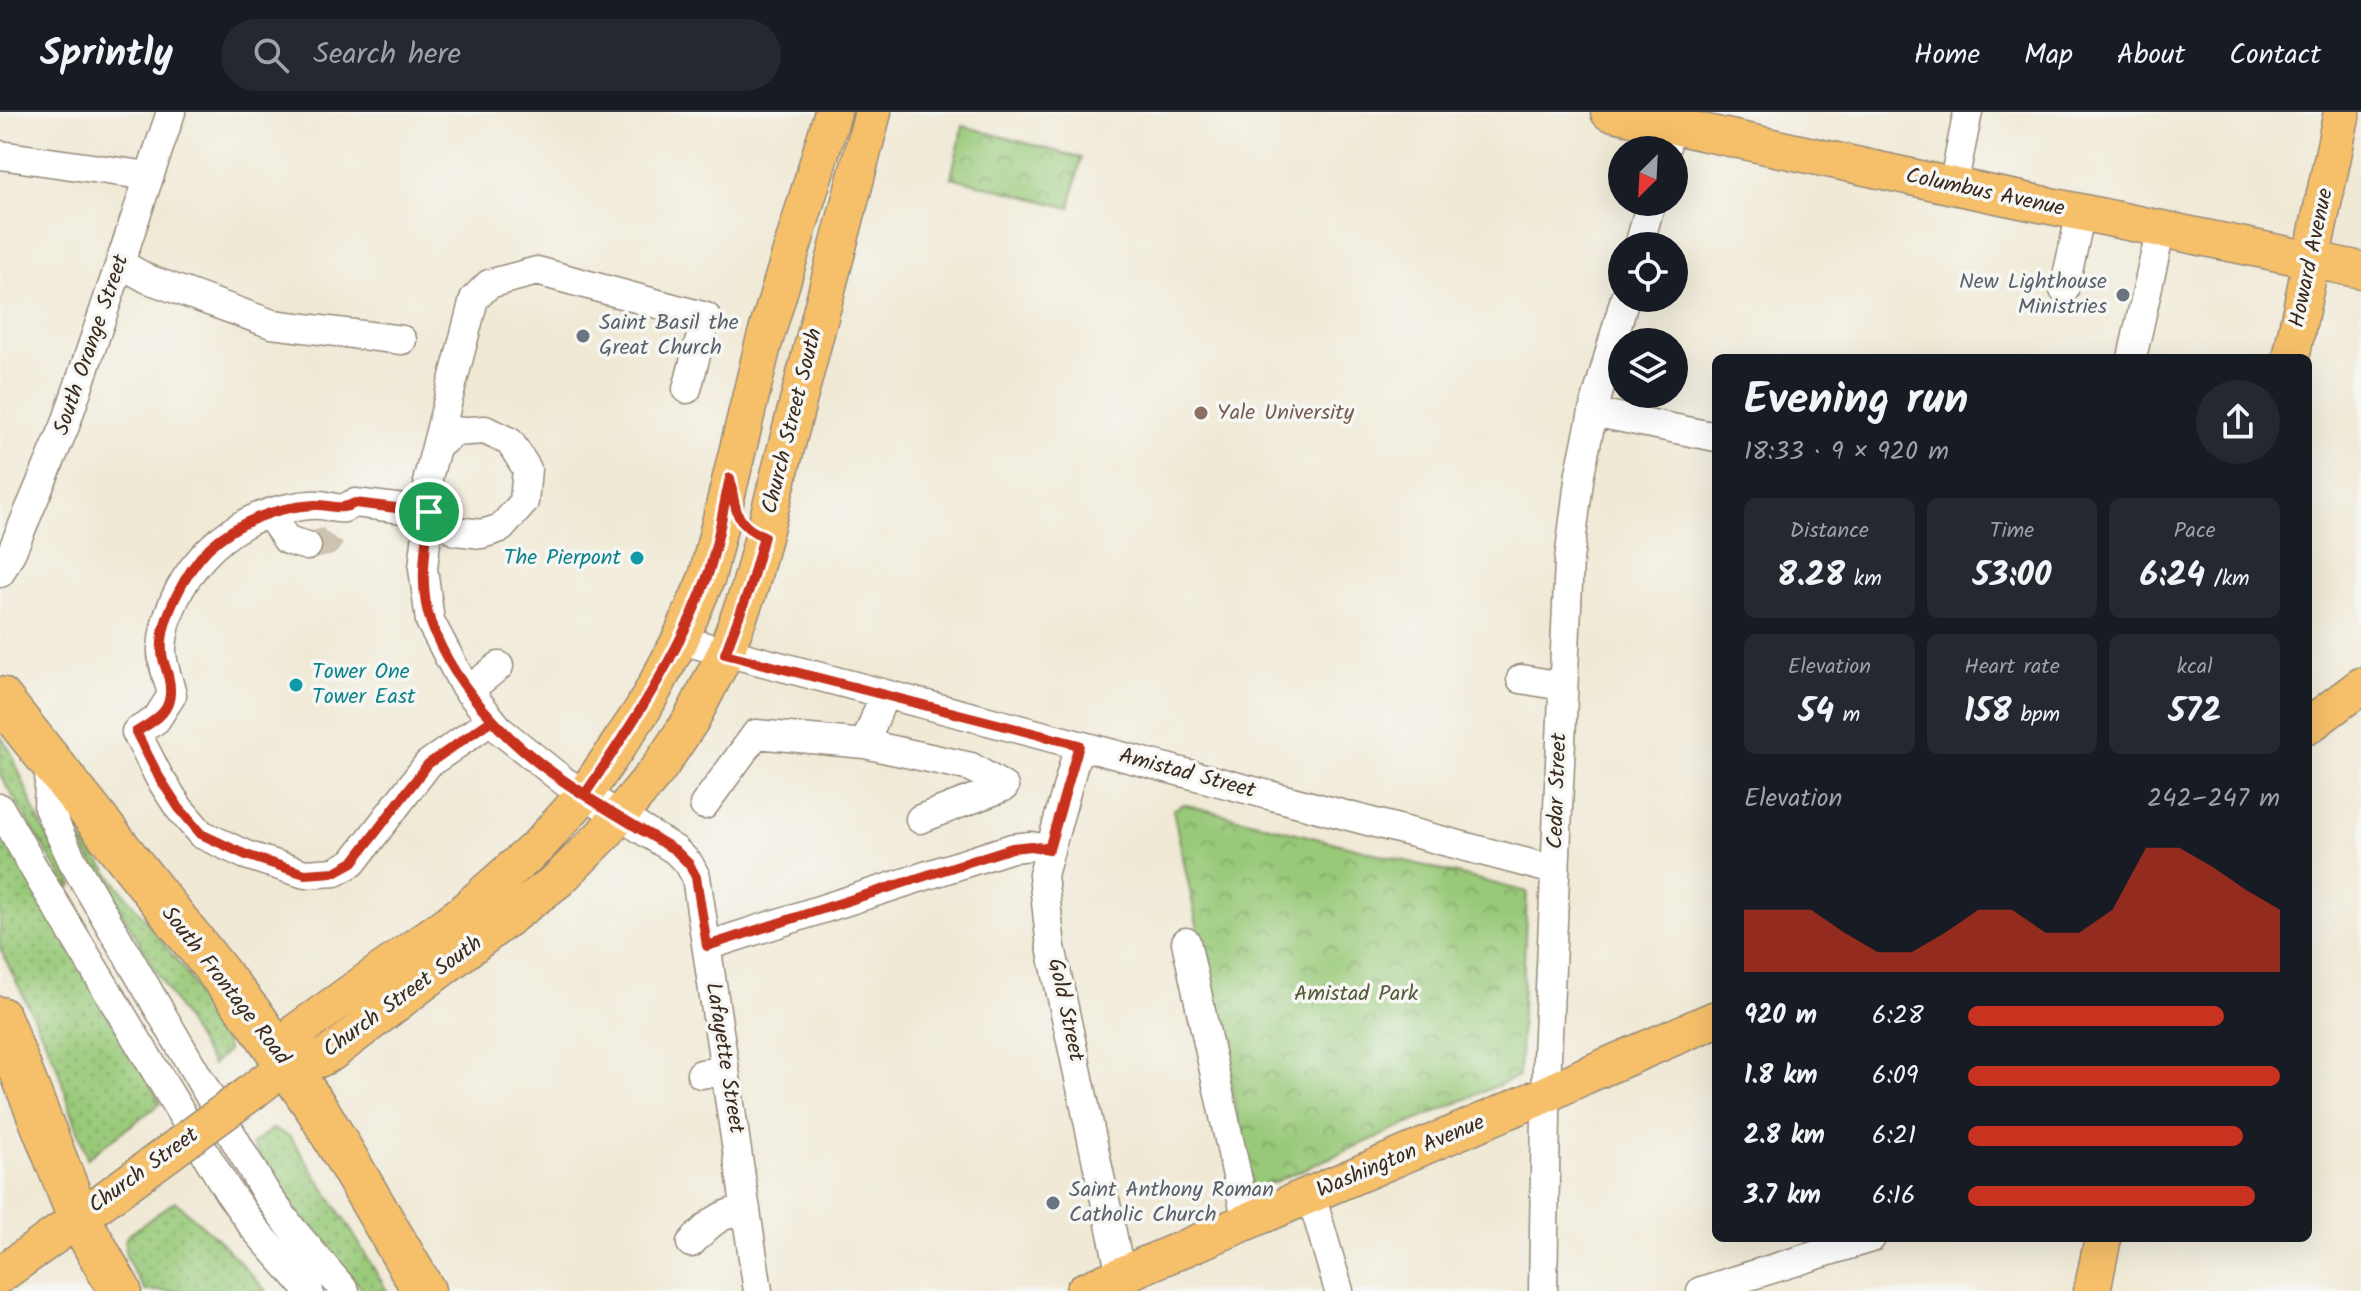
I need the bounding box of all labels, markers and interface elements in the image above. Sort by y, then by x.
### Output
search box [221,19,781,91]
text: Sprintly [40,25,173,85]
text: Search here [313,31,461,79]
icon: search [249,33,293,77]
text: Home [1914,33,1980,78]
text: Map [2024,33,2073,78]
text: About [2117,33,2185,78]
text: Contact [2229,33,2321,78]
north arrow [1608,136,1688,216]
map controls [1608,136,1688,408]
street label: Columbus Avenue [1902,159,2068,227]
street label: Howard Avenue [2280,185,2344,331]
button: locate [1608,232,1688,312]
street label: South Orange Street [45,249,139,440]
place label: New Lighthouse Ministries [1959,265,2108,325]
marker: New Lighthouse Ministries [2114,286,2132,304]
place label: Saint Basil the Great Church [599,306,739,366]
street label: Church Street South [753,324,833,518]
marker: Saint Basil the Great Church [574,327,592,345]
button: layers [1608,328,1688,408]
text: Evening run [1744,366,1968,436]
button: share [2196,380,2280,464]
place label: Yale University [1217,396,1355,431]
marker: Yale University [1192,404,1210,422]
text: 18:33 · 9 × 920 m [1744,431,1949,473]
pin [395,478,463,546]
icon: arrive [407,490,451,534]
text: Distance [1790,514,1869,549]
text: Time [1990,514,2034,549]
text: Pace [2174,514,2216,549]
place label: The Pierpont [504,541,621,576]
marker: The Pierpont [628,549,646,567]
text: 8.28 [1777,549,1845,603]
text: 53:00 [1972,549,2052,603]
text: 6:24 [2140,549,2205,603]
text: km [1845,562,1882,597]
text: /km [2205,562,2249,597]
text: Elevation [1788,650,1871,685]
text: Heart rate [1964,650,2060,685]
text: kcal [2177,650,2213,685]
place label: Tower One Tower East [312,655,416,715]
marker: Tower One Tower East [287,676,305,694]
text: 54 [1798,685,1834,739]
text: 158 [1964,685,2012,739]
text: 572 [2168,685,2221,739]
text: m [1834,698,1860,733]
text: bpm [2012,698,2060,733]
street label: Cedar Street [1538,732,1578,850]
street label: Amistad Street [1115,739,1260,809]
text: Elevation [1744,778,1842,820]
text: 242–247 m [2147,778,2280,820]
street label: South Frontage Road [152,899,299,1074]
street label: Church Street South [316,927,490,1067]
street label: Gold Street [1037,955,1093,1065]
park label: Amistad Park [1294,977,1419,1012]
street label: Lafayette Street [695,980,753,1137]
text: 920 m [1744,995,1817,1037]
text: 6:28 [1872,995,1924,1037]
text: 1.8 km [1744,1055,1817,1097]
text: 6:09 [1872,1055,1919,1097]
street label: Washington Avenue [1311,1106,1491,1208]
text: 2.8 km [1744,1115,1825,1157]
text: 6:21 [1872,1115,1916,1157]
street label: Church Street [82,1119,207,1223]
place label: Saint Anthony Roman Catholic Church [1069,1173,1274,1233]
text: 3.7 km [1744,1175,1821,1217]
text: 6:16 [1872,1175,1915,1217]
marker: Saint Anthony Roman Catholic Church [1044,1194,1062,1212]

